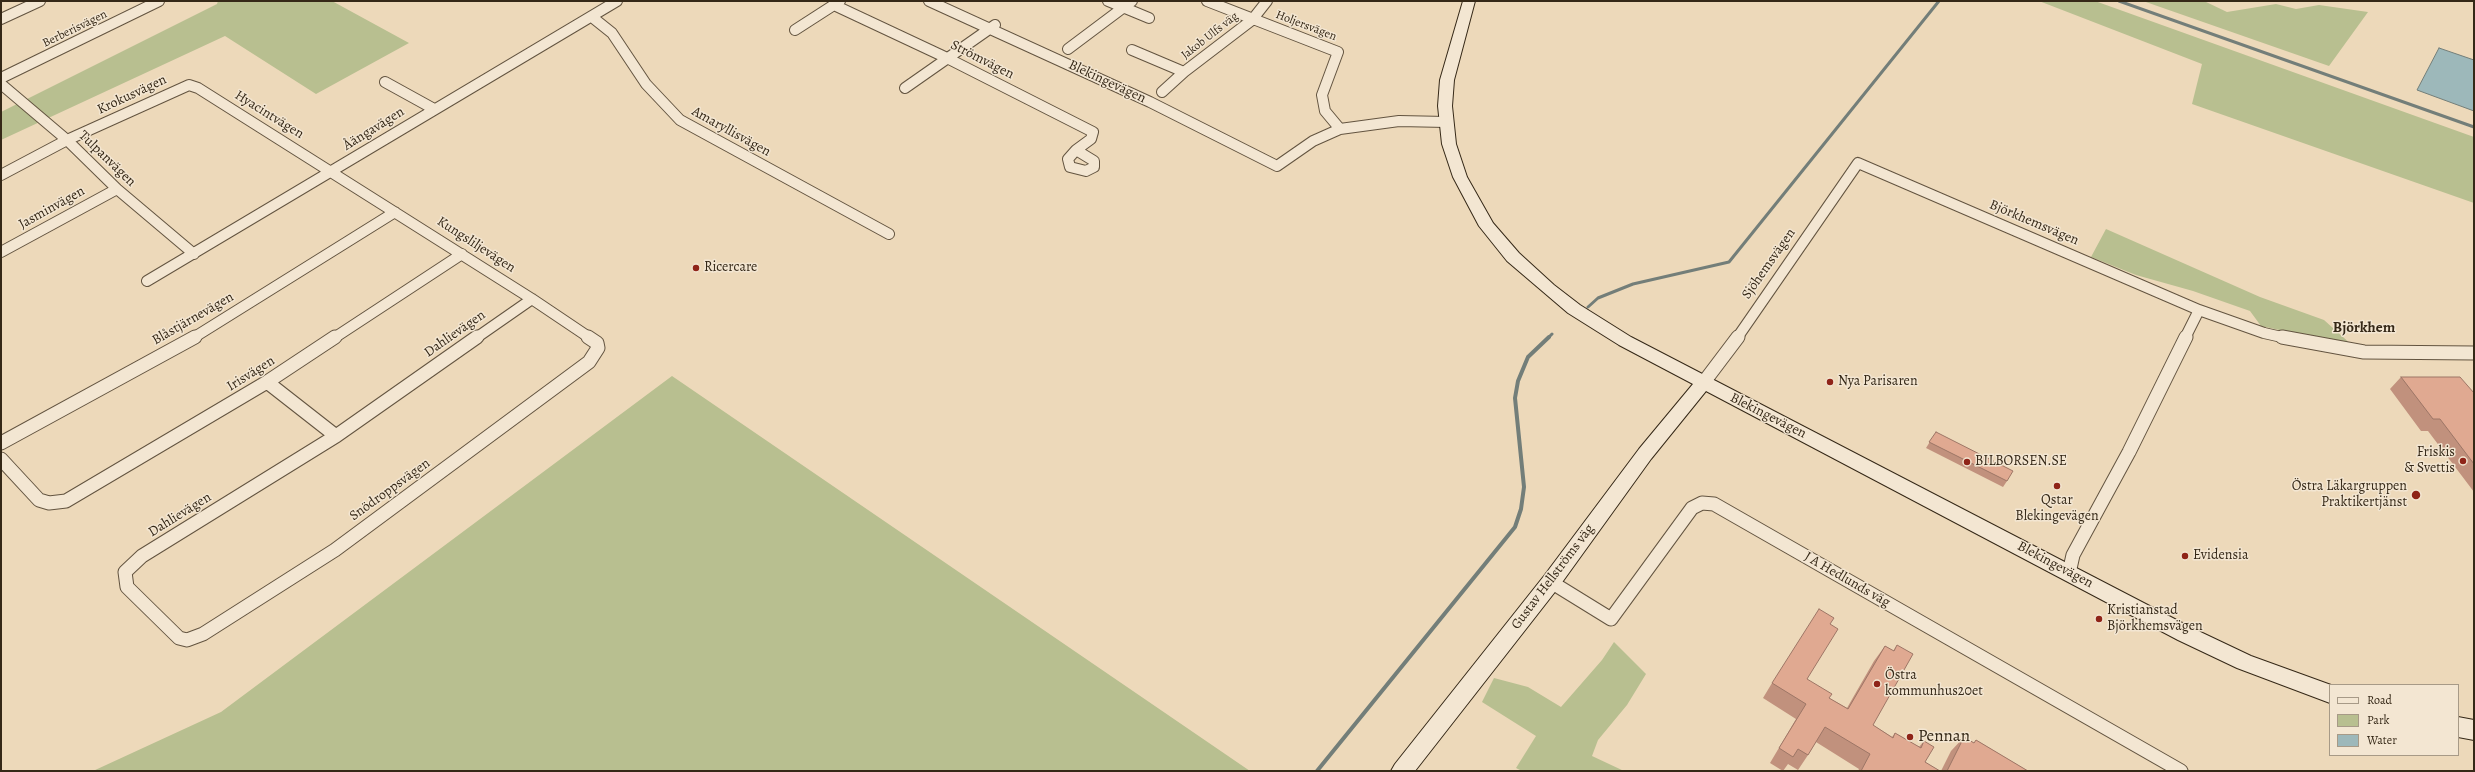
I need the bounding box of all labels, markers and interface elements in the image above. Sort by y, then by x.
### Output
street label: Berberisvägen [40,7,110,51]
street label: Holjersvägen [1273,8,1339,44]
street label: Jakob Ulfs väg [1179,9,1241,63]
street label: Strömvägen [947,37,1017,83]
street label: Blekingevägen [1066,57,1148,107]
street label: Krokusvägen [95,72,169,118]
street label: Hyacintvägen [231,87,307,143]
street label: Amaryllisvägen [689,103,773,161]
street label: Åängavägen [340,104,408,154]
street label: Tulpanvägen [75,128,139,190]
street label: Jasminvägen [16,183,88,233]
street label: Björkhemsvägen [1987,197,2081,249]
street label: Kungsliljevägen [434,213,518,277]
street label: Sjöhemsvägen [1739,225,1799,303]
place label: Ricercare [704,260,757,276]
marker: Ricercare [691,263,701,273]
street label: Blåstjärnevägen [149,289,237,349]
street label: Dahlievägen [421,307,489,361]
district label: Björkhem [2333,319,2395,337]
street label: Irisvägen [224,353,278,395]
place label: Nya Parisaren [1838,374,1918,390]
marker: Nya Parisaren [1825,377,1835,387]
street label: Blekingevägen [1727,390,1809,442]
place label: Friskis & Svettis [2404,445,2455,478]
place label: BILBORSEN.SE [1975,454,2067,470]
street label: Snödroppsvägen [346,455,434,525]
marker: Friskis & Svettis [2458,456,2468,466]
marker: BILBORSEN.SE [1962,457,1972,467]
place label: Östra Läkargruppen Praktikertjänst [2292,479,2407,512]
marker: Qstar Blekingevägen [2052,481,2062,491]
street label: Dahlievägen [145,489,215,541]
marker: Östra Läkargruppen Praktikertjänst [2410,489,2422,501]
place label: Qstar Blekingevägen [2015,493,2099,526]
street label: Gustav Hellströms väg [1508,521,1598,633]
street label: Blekingevägen [2014,538,2096,592]
place label: Evidensia [2193,548,2249,564]
street label: J A Hedlunds väg [1801,549,1893,611]
marker: Evidensia [2180,551,2190,561]
place label: Kristianstad Björkhemsvägen [2107,603,2203,636]
marker: Kristianstad Björkhemsvägen [2094,614,2104,624]
place label: Östra kommunhus20et [1885,668,1983,700]
marker: Östra kommunhus20et [1872,679,1882,689]
legend [2329,684,2459,756]
text: Road [2367,692,2392,708]
text: Park [2367,712,2390,728]
place label: Pennan [1918,727,1970,747]
marker: Pennan [1905,732,1915,742]
text: Water [2367,732,2397,748]

